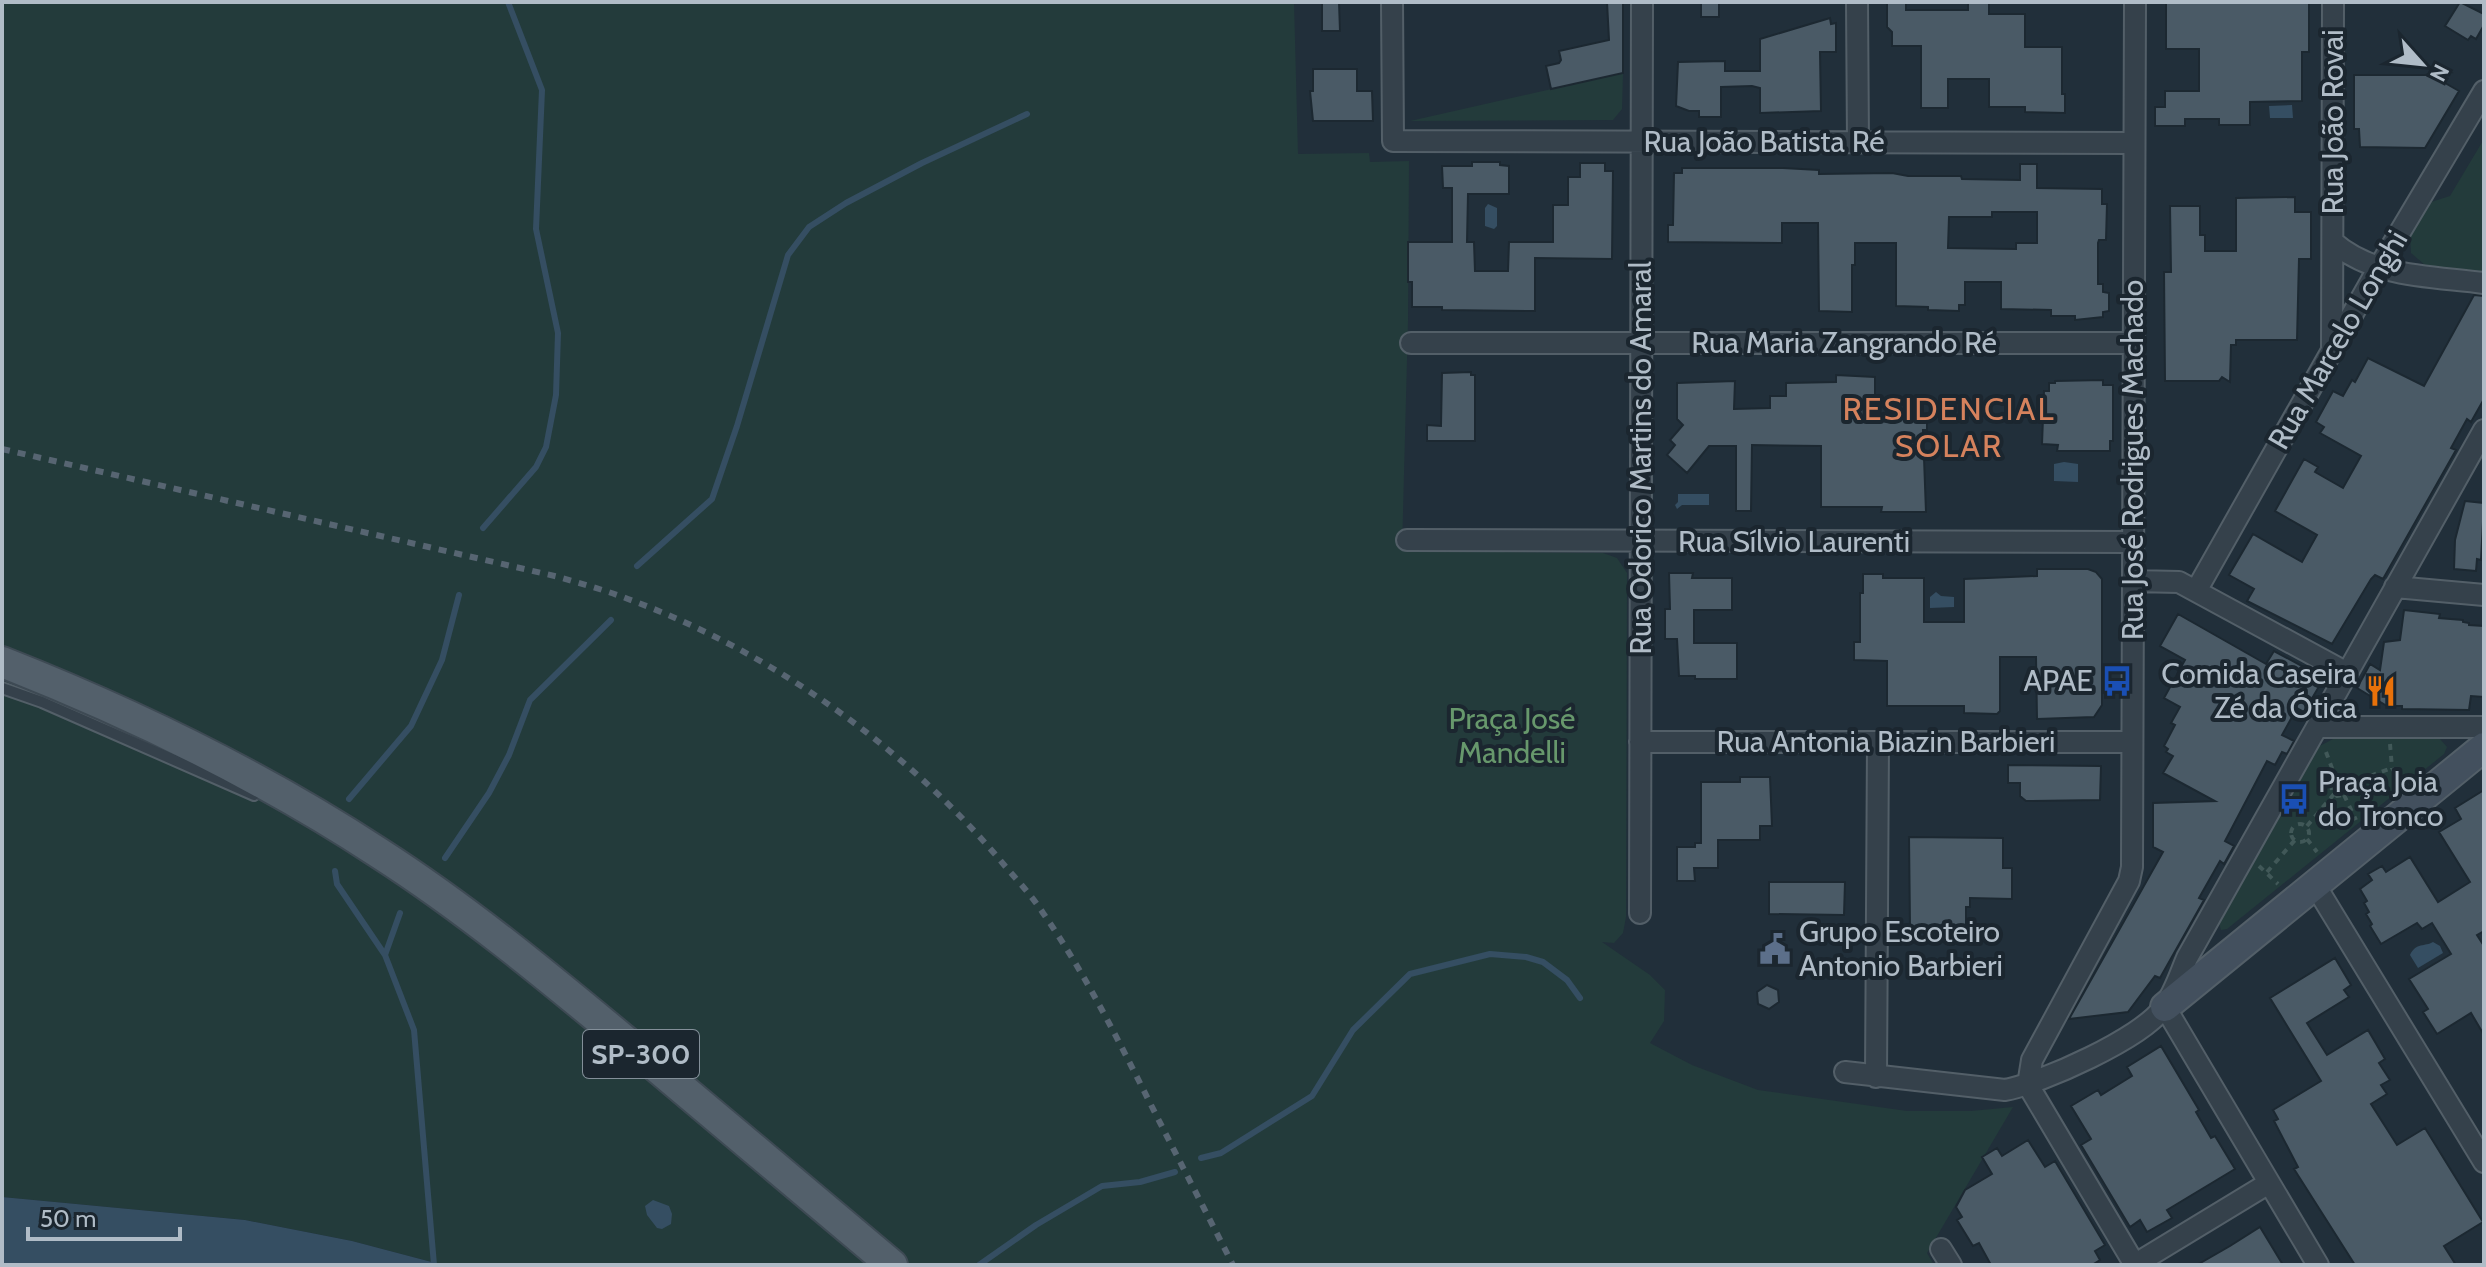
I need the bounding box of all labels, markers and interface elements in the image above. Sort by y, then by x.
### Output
north arrow [2382,24,2462,104]
street label: Rua João Rovai [2314,29,2351,215]
text: N [2424,60,2455,86]
street label: Rua João Batista Ré [1643,123,1885,160]
street label: Rua Marcelo Longhi [2260,224,2415,456]
street label: Rua Odorico Martins do Amaral [1622,261,1659,655]
street label: Rua José Rodrigues Machado [2114,280,2151,640]
street label: Rua Maria Zangrando Ré [1691,324,1997,361]
district label: RESIDENCIAL SOLAR [1842,389,2056,465]
street label: Rua Sílvio Laurenti [1678,523,1910,560]
place label: Comida Caseira Zé da Ótica [2161,655,2358,726]
place label: APAE [2023,662,2093,699]
bus stop icon: APAE [2100,664,2134,698]
restaurant icon: Comida Caseira Zé da Ótica [2364,674,2398,708]
park label: Praça José Mandelli [1449,700,1575,771]
street label: Rua Antonia Biazin Barbieri [1717,723,2055,760]
place label: Praça Joia do Tronco [2318,763,2444,834]
bus stop icon: Praça Joia do Tronco [2277,782,2311,816]
place label: Grupo Escoteiro Antonio Barbieri [1799,913,2003,984]
public building icon: Grupo Escoteiro Antonio Barbieri [1758,932,1792,966]
road number: SP-300 [583,1030,699,1078]
scale bar [28,1191,180,1241]
text: 50 m [40,1204,96,1233]

